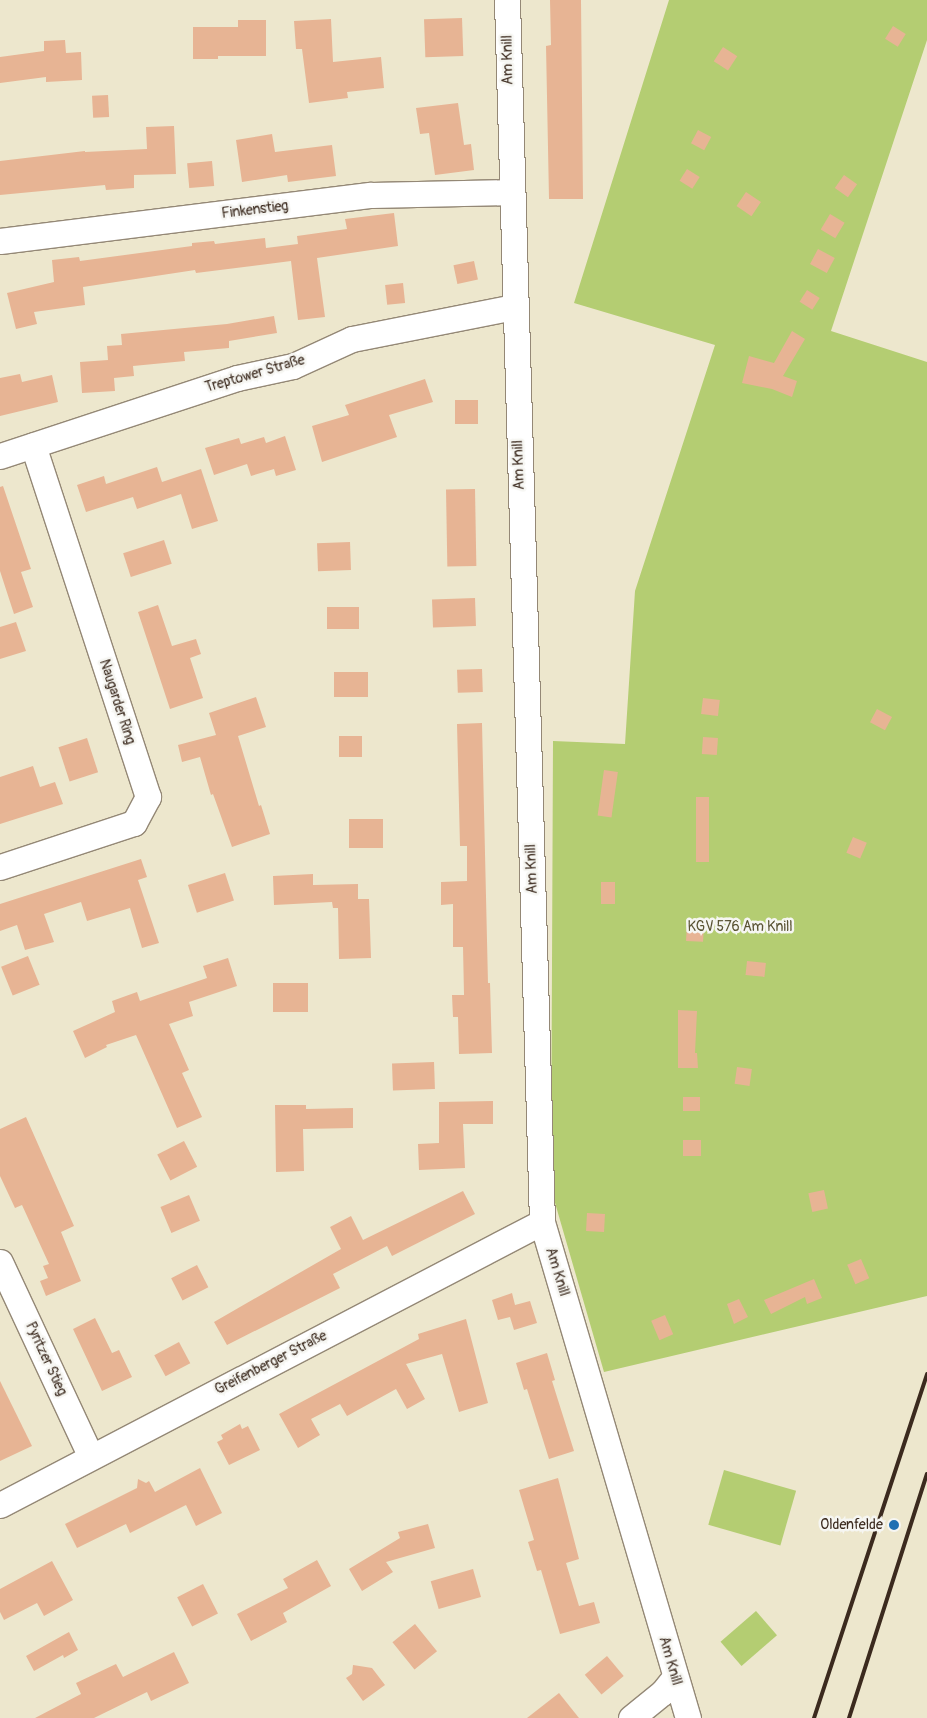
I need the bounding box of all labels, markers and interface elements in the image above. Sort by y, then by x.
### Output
street label: Am Knill [499,35,517,85]
street label: Finkenstieg [221,198,289,222]
street label: Treptower Straße [203,352,307,396]
street label: Am Knill [510,440,528,490]
street label: Naugarder Ring [95,657,139,747]
street label: Am Knill [523,844,541,894]
park label: KGV 576 Am Knill [687,919,793,935]
street label: Am Knill [542,1246,572,1298]
street label: Pyritzer Stieg [22,1320,70,1398]
street label: Greifenberger Straße [212,1328,330,1398]
place label: Oldenfelde [820,1517,883,1533]
marker: Oldenfelde [887,1518,901,1532]
street label: Am Knill [655,1635,685,1687]

